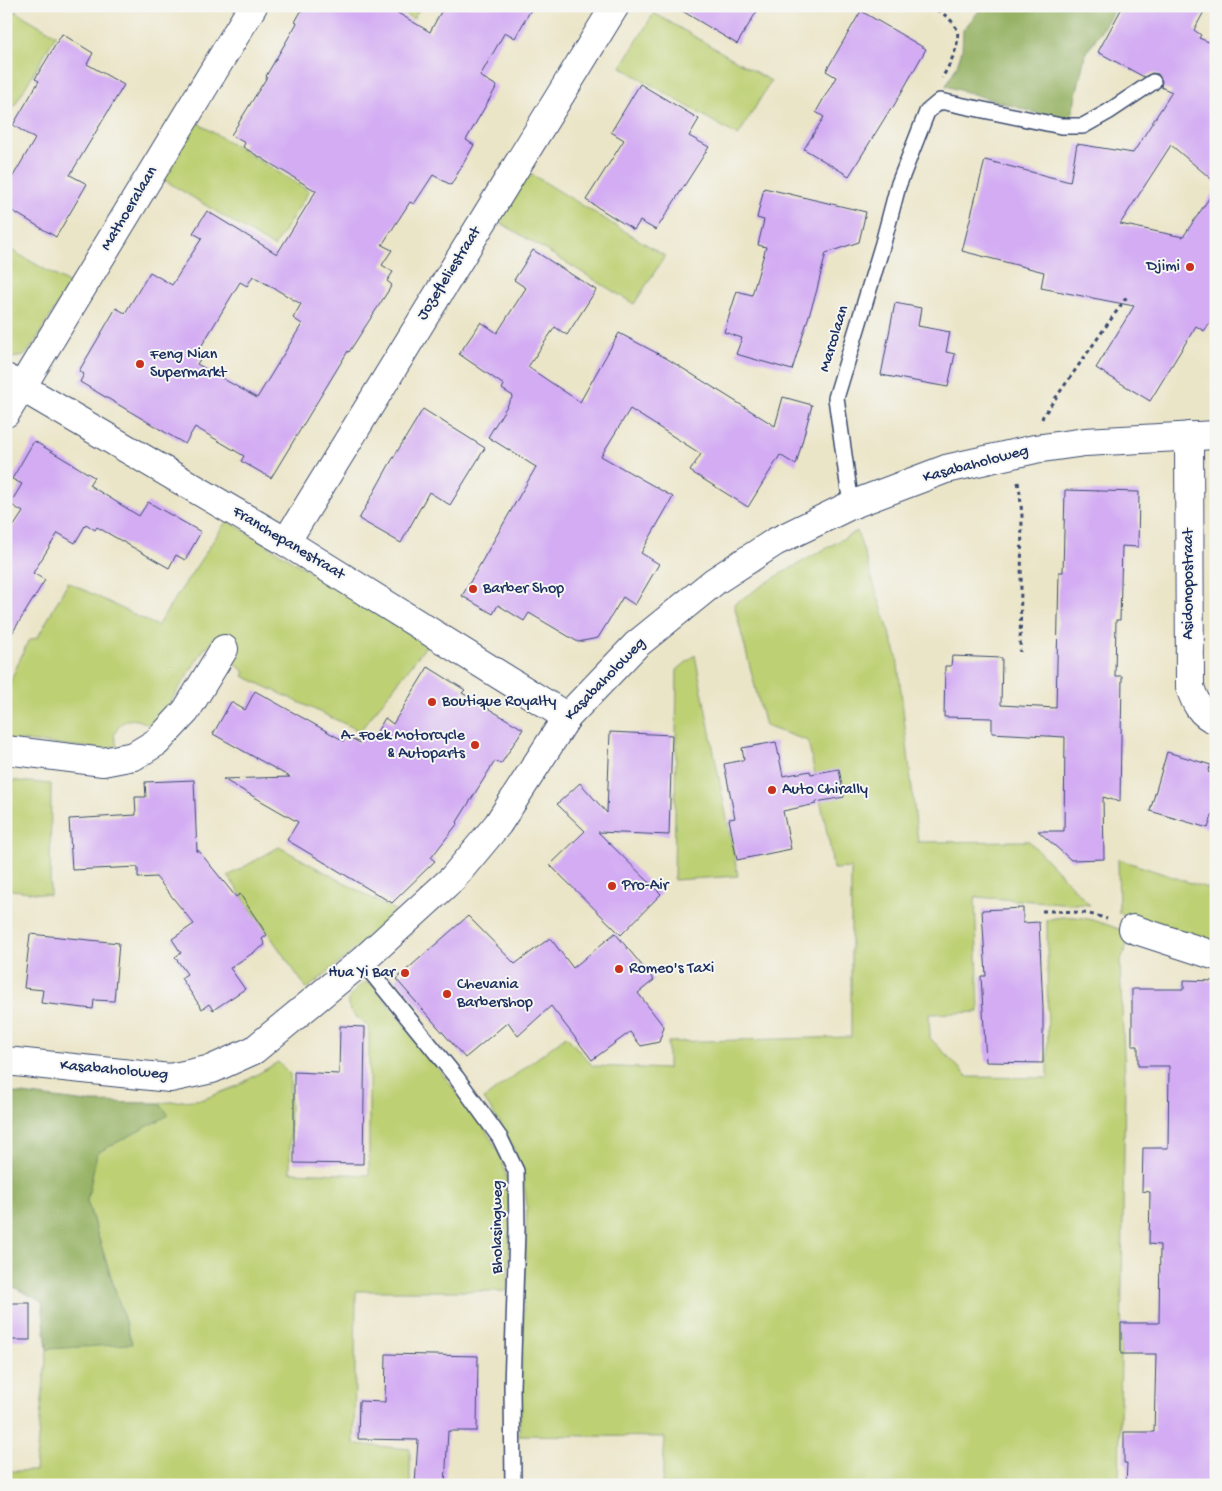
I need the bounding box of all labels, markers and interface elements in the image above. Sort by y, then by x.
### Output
street label: Mathoeralaan [97,163,163,255]
street label: Jozefleliestraat [414,223,487,324]
place label: Djimi [1146,258,1180,277]
marker: Djimi [1184,261,1196,273]
street label: Marcolaan [816,303,854,374]
place label: Feng Nian Supermarkt [149,346,228,383]
marker: Feng Nian Supermarkt [134,358,146,370]
street label: Kasabaholoweg [921,442,1031,488]
street label: Franchepanestraat [228,502,349,586]
street label: Asidonopostraat [1180,527,1199,639]
place label: Barber Shop [482,580,564,599]
marker: Barber Shop [467,583,479,595]
street label: Kasabaholoweg [562,634,650,726]
place label: Boutique Royalty [441,693,557,712]
marker: Boutique Royalty [426,696,438,708]
place label: A- Foek Motorcycle & Autoparts [341,727,466,764]
marker: A- Foek Motorcycle & Autoparts [469,739,481,751]
place label: Auto Chirally [782,781,868,800]
marker: Auto Chirally [766,784,778,796]
place label: Pro-Air [621,877,670,896]
marker: Pro-Air [606,880,618,892]
place label: Romeo's Taxi [629,960,714,979]
marker: Romeo's Taxi [613,963,625,975]
place label: Hua Yi Bar [328,964,396,983]
marker: Hua Yi Bar [399,967,411,979]
place label: Chevania Barbershop [456,976,533,1013]
marker: Chevania Barbershop [441,988,453,1000]
street label: Kasabaholoweg [59,1057,169,1085]
street label: Bholasingweg [489,1180,508,1275]

